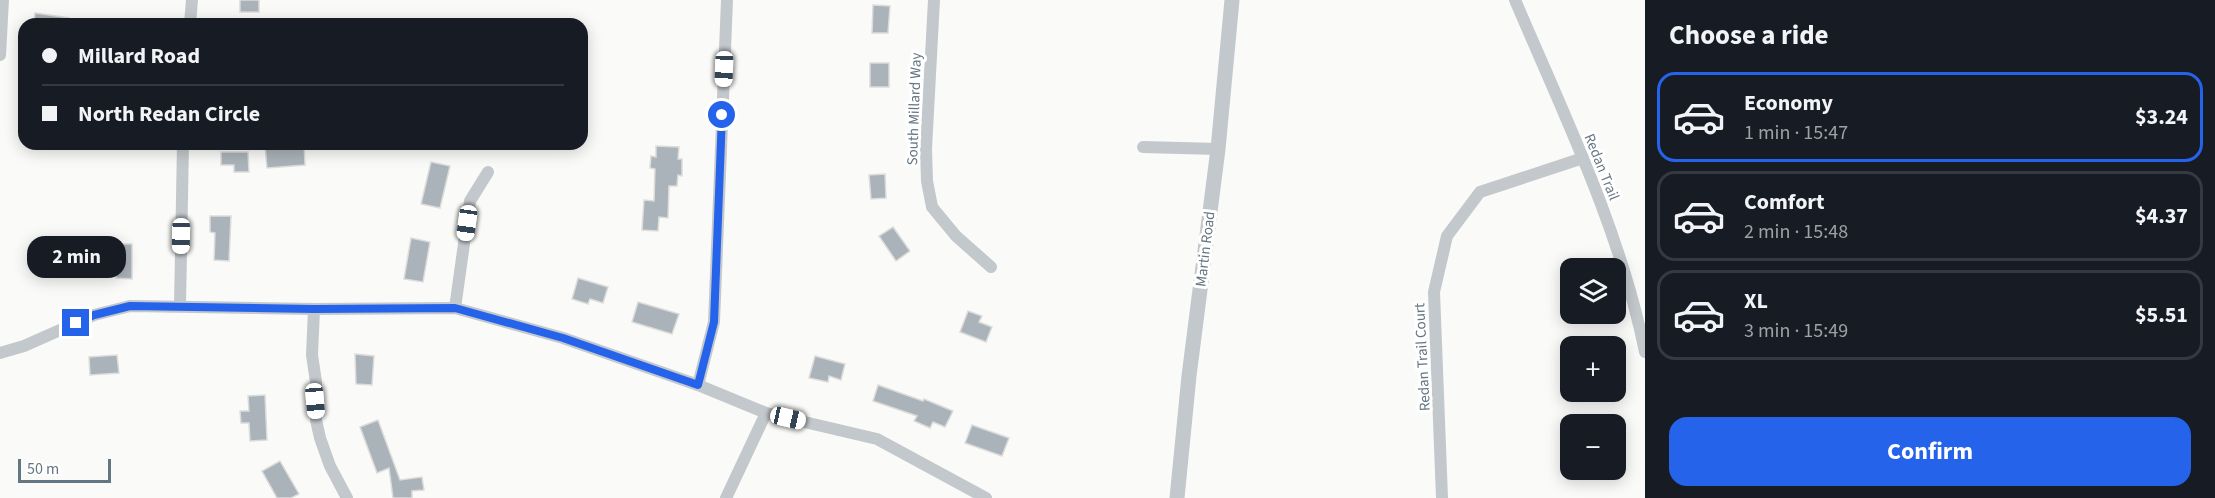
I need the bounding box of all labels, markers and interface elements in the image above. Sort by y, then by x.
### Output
text: Choose a ride [1669,16,1829,55]
text: Millard Road [78,40,200,72]
car [714,51,734,87]
street label: South Millard Way [902,52,927,166]
text: Economy [1744,87,1833,119]
icon: car [1672,90,1726,144]
text: North Redan Circle [78,98,260,130]
route start [708,101,735,128]
text: $3.24 [2135,101,2188,133]
text: 1 min · 15:47 [1744,119,1848,147]
street label: Redan Trail [1579,131,1624,204]
text: Comfort [1744,186,1825,218]
icon: car [1672,189,1726,243]
text: $4.37 [2135,200,2188,232]
car [456,204,478,242]
street label: Martin Road [1190,210,1221,288]
car [172,218,190,254]
text: 2 min · 15:48 [1744,218,1848,246]
callout: 2 min [26,236,125,278]
text: 2 min [52,243,101,271]
map controls [1560,258,1626,480]
button: layers [1560,258,1626,324]
text: XL [1744,285,1768,317]
icon: car [1672,288,1726,342]
text: $5.51 [2135,299,2188,331]
street label: Redan Trail Court [1409,302,1436,412]
route end [62,309,89,336]
text: 3 min · 15:49 [1744,317,1848,345]
button: + [1560,336,1626,402]
car [304,382,326,420]
car [768,405,808,431]
button: − [1560,414,1626,480]
button: Confirm [1669,417,2191,486]
scale bar [18,456,111,484]
text: 50 m [27,458,59,480]

